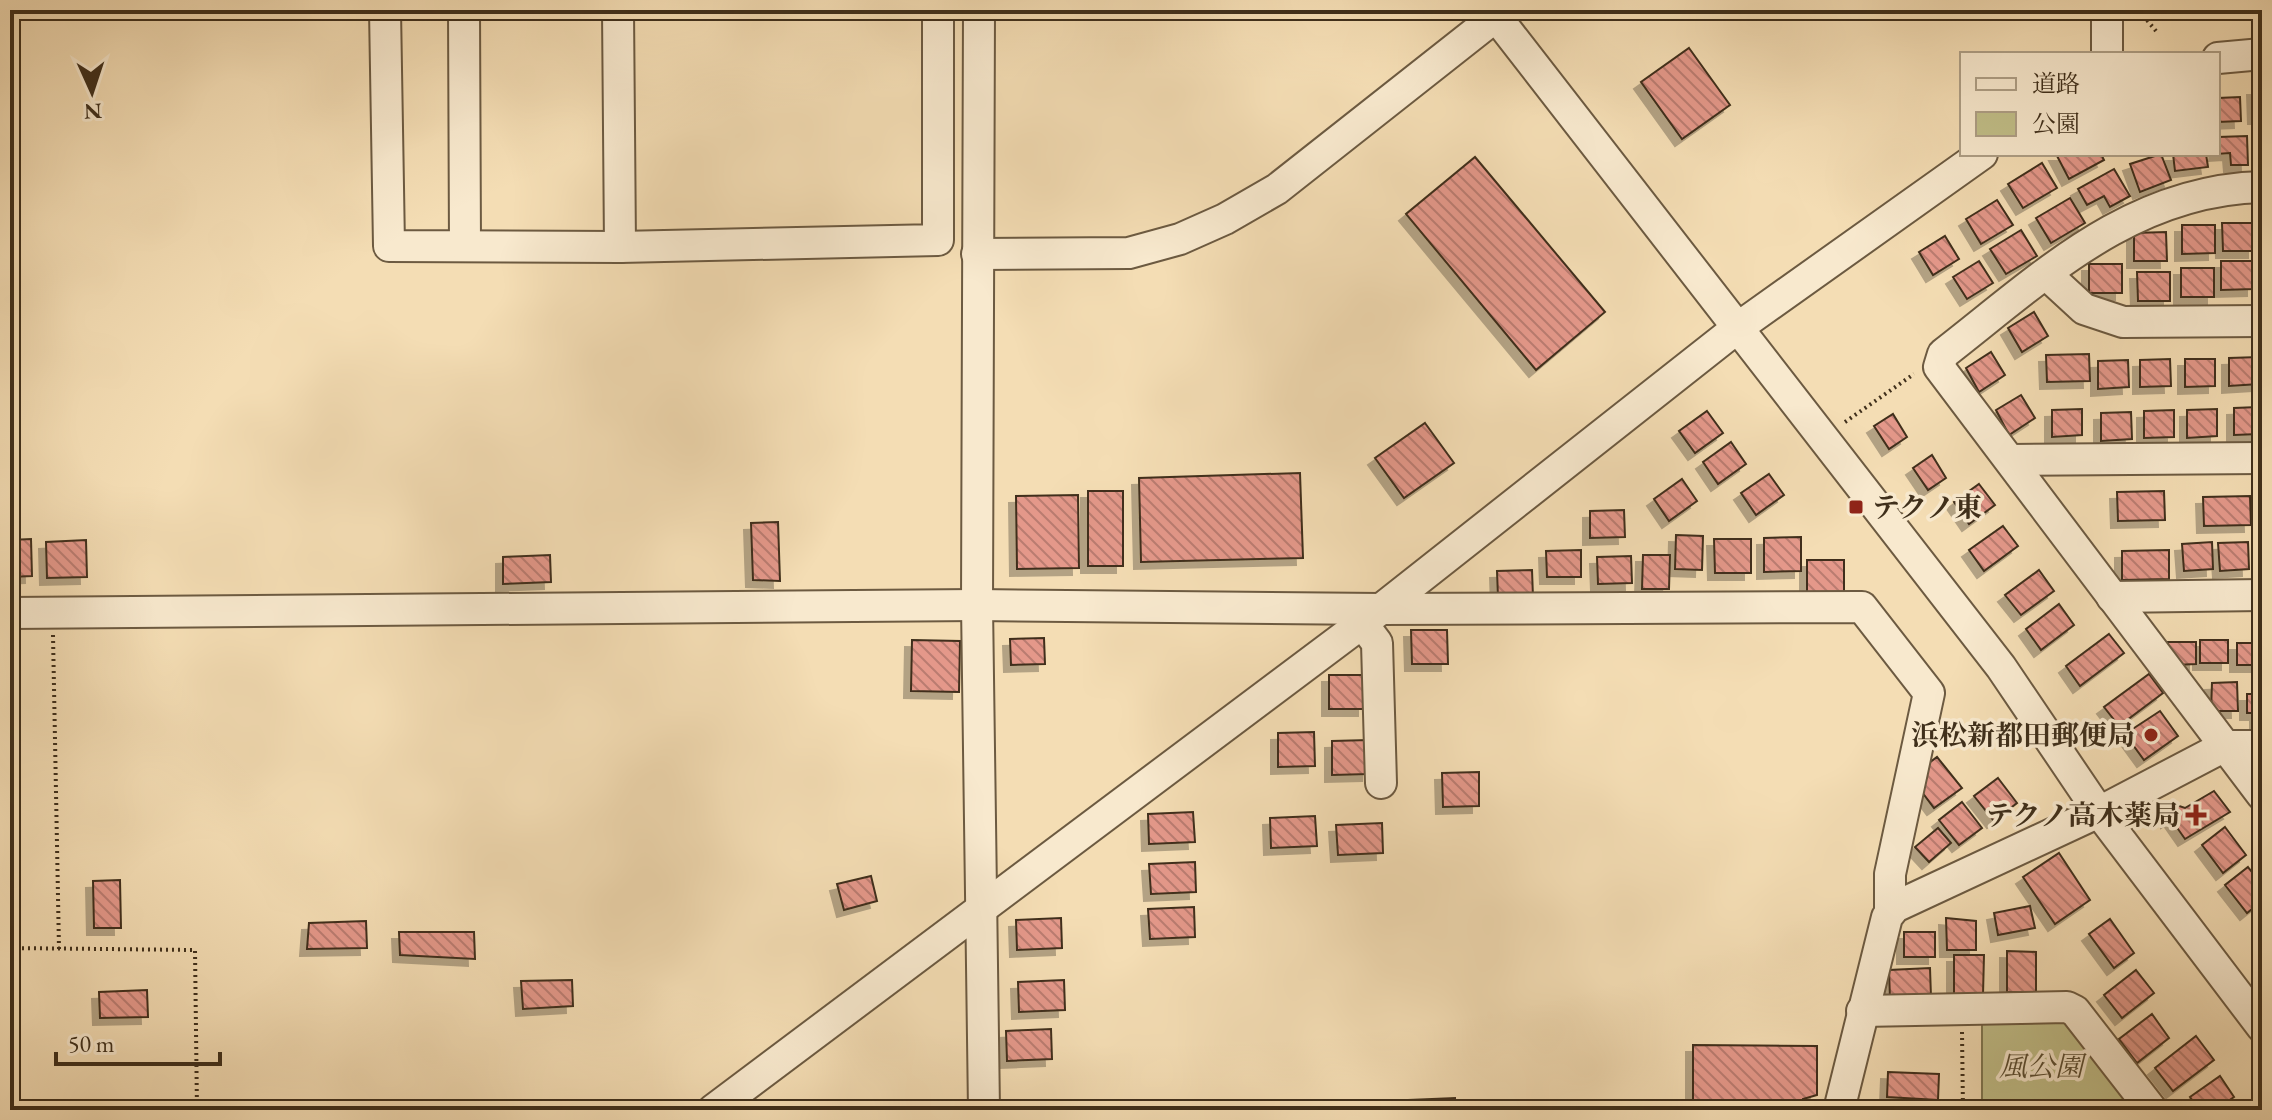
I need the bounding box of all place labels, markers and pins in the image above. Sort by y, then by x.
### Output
place label: テクノ東 [1872,489,1982,525]
marker: テクノ東 [1847,498,1865,516]
place label: 浜松新都田郵便局 [1911,717,2135,753]
marker: 浜松新都田郵便局 [2142,726,2160,744]
place label: テクノ高木薬局 [1986,797,2180,833]
marker: テクノ高木薬局 [2187,806,2205,824]

